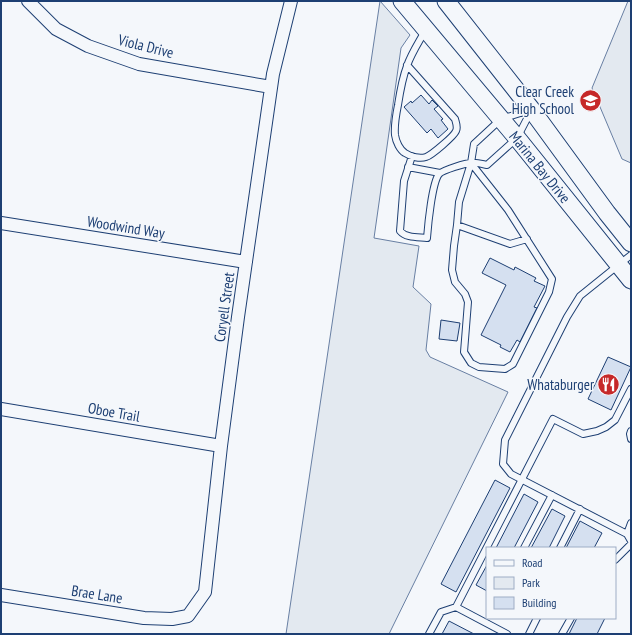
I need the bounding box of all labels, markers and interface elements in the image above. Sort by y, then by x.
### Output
street label: Viola Drive [115,30,176,62]
place label: Clear Creek High School [512,82,575,118]
school or university icon: Clear Creek High School [577,87,603,113]
street label: Marina Bay Drive [505,127,575,207]
street label: Woodwind Way [86,211,167,243]
street label: Coryell Street [210,271,238,343]
restaurant icon: Whataburger [596,371,622,397]
place label: Whataburger [527,375,595,394]
street label: Oboe Trail [86,398,142,426]
legend [486,547,616,619]
text: Road [522,555,542,570]
text: Park [522,575,540,590]
street label: Brae Lane [70,581,124,607]
text: Building [522,595,557,610]

